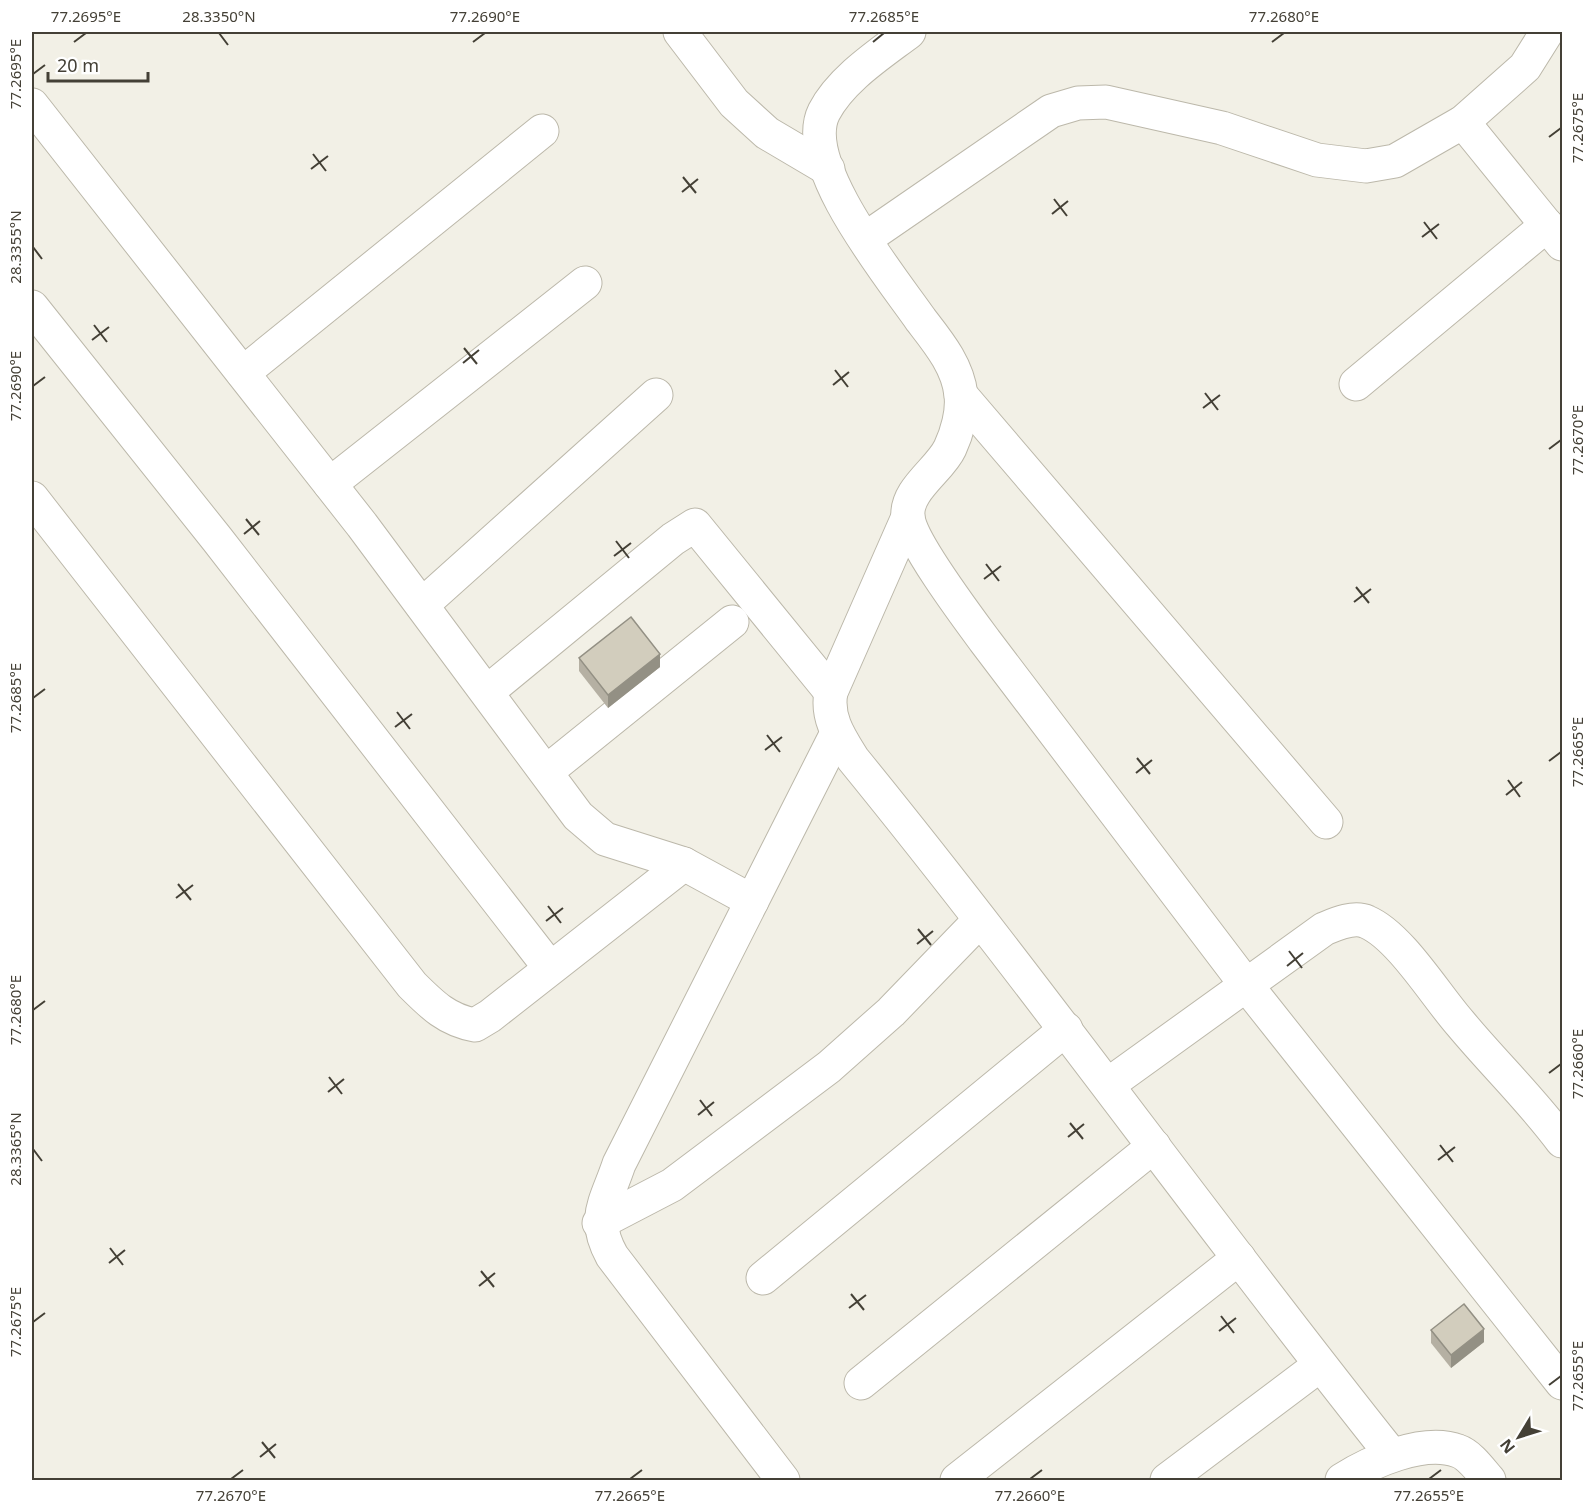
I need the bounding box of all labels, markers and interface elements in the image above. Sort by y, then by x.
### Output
text: 77.2695°E [51,6,121,26]
text: 28.3350°N [182,6,256,26]
text: 77.2690°E [450,6,520,26]
text: 77.2685°E [849,6,919,26]
text: 77.2680°E [1249,6,1319,26]
text: 77.2695°E [5,39,25,109]
scale bar [48,45,148,83]
text: 20 m [57,53,99,77]
text: 77.2675°E [1567,93,1587,163]
text: 28.3355°N [5,210,25,284]
text: 77.2690°E [5,351,25,421]
text: 77.2670°E [1567,405,1587,475]
text: 77.2685°E [5,663,25,733]
text: 77.2665°E [1567,717,1587,787]
text: 77.2680°E [5,975,25,1045]
text: 77.2660°E [1567,1029,1587,1099]
text: 28.3365°N [5,1112,25,1186]
text: 77.2675°E [5,1287,25,1357]
text: 77.2655°E [1567,1341,1587,1411]
north arrow [1489,1407,1549,1467]
text: N [1495,1434,1520,1458]
text: 77.2670°E [196,1485,266,1505]
text: 77.2665°E [595,1485,665,1505]
text: 77.2660°E [995,1485,1065,1505]
text: 77.2655°E [1394,1485,1464,1505]

